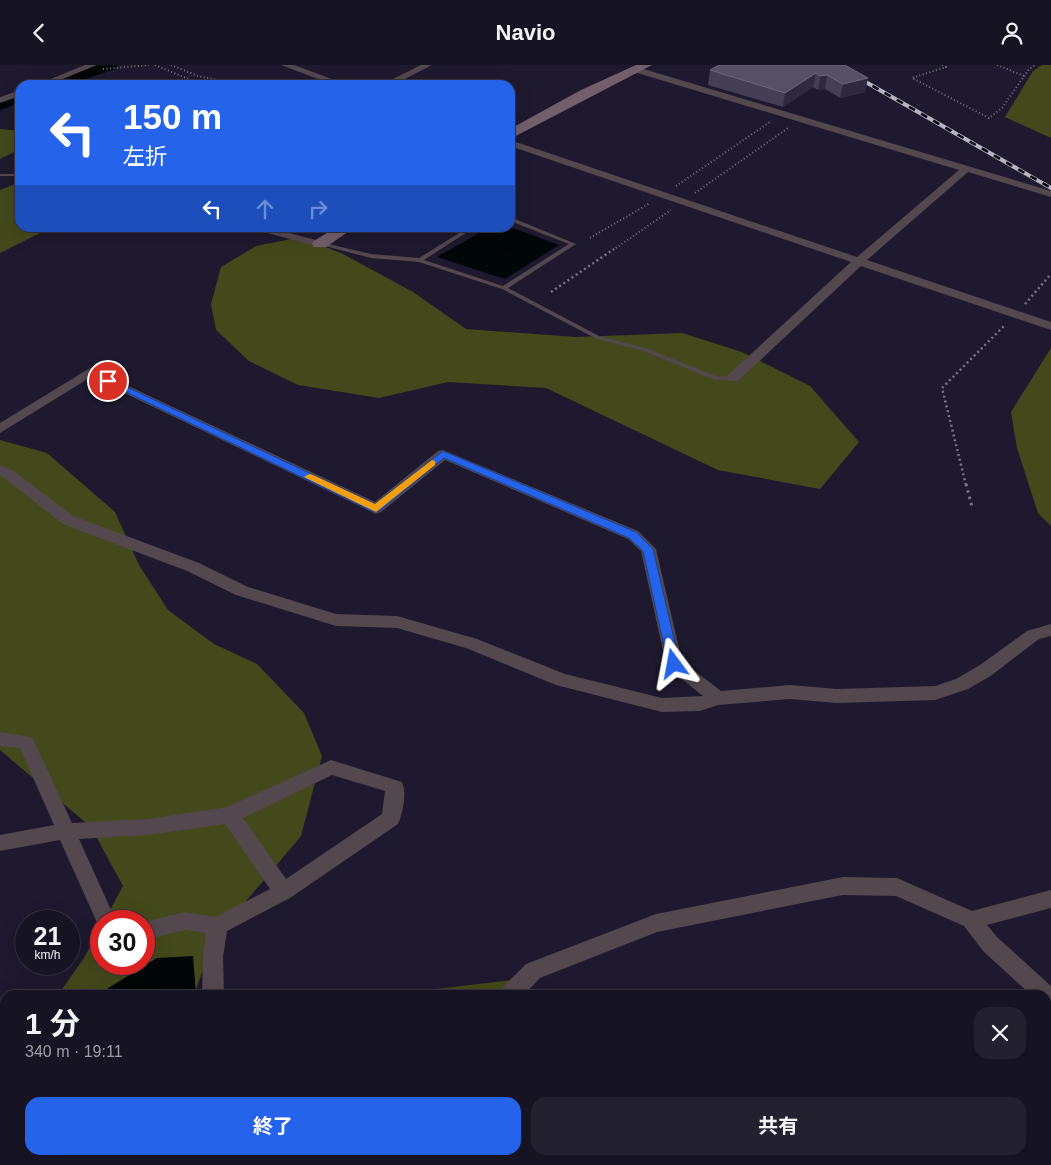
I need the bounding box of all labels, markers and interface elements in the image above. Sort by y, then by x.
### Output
icon: back [25,19,53,47]
icon: person [998,19,1026,47]
text: Navio [496,20,555,45]
text: 150 m [123,97,222,136]
icon: left [40,100,105,165]
text: 左折 [123,144,167,169]
icon: left [198,195,226,223]
icon: ahead [251,195,279,223]
icon: right [304,195,332,223]
pin [87,360,129,402]
icon: arrive [94,367,122,395]
position arrow [647,637,699,689]
speed limit sign: 30 [90,910,155,975]
text: 21 [34,922,61,950]
text: km/h [34,948,61,962]
text: 1 分 [25,1007,80,1040]
button: close [974,1007,1026,1059]
text: 340 m · 19:11 [25,1043,123,1060]
button: 終了 [25,1097,521,1155]
button: 共有 [531,1097,1026,1155]

